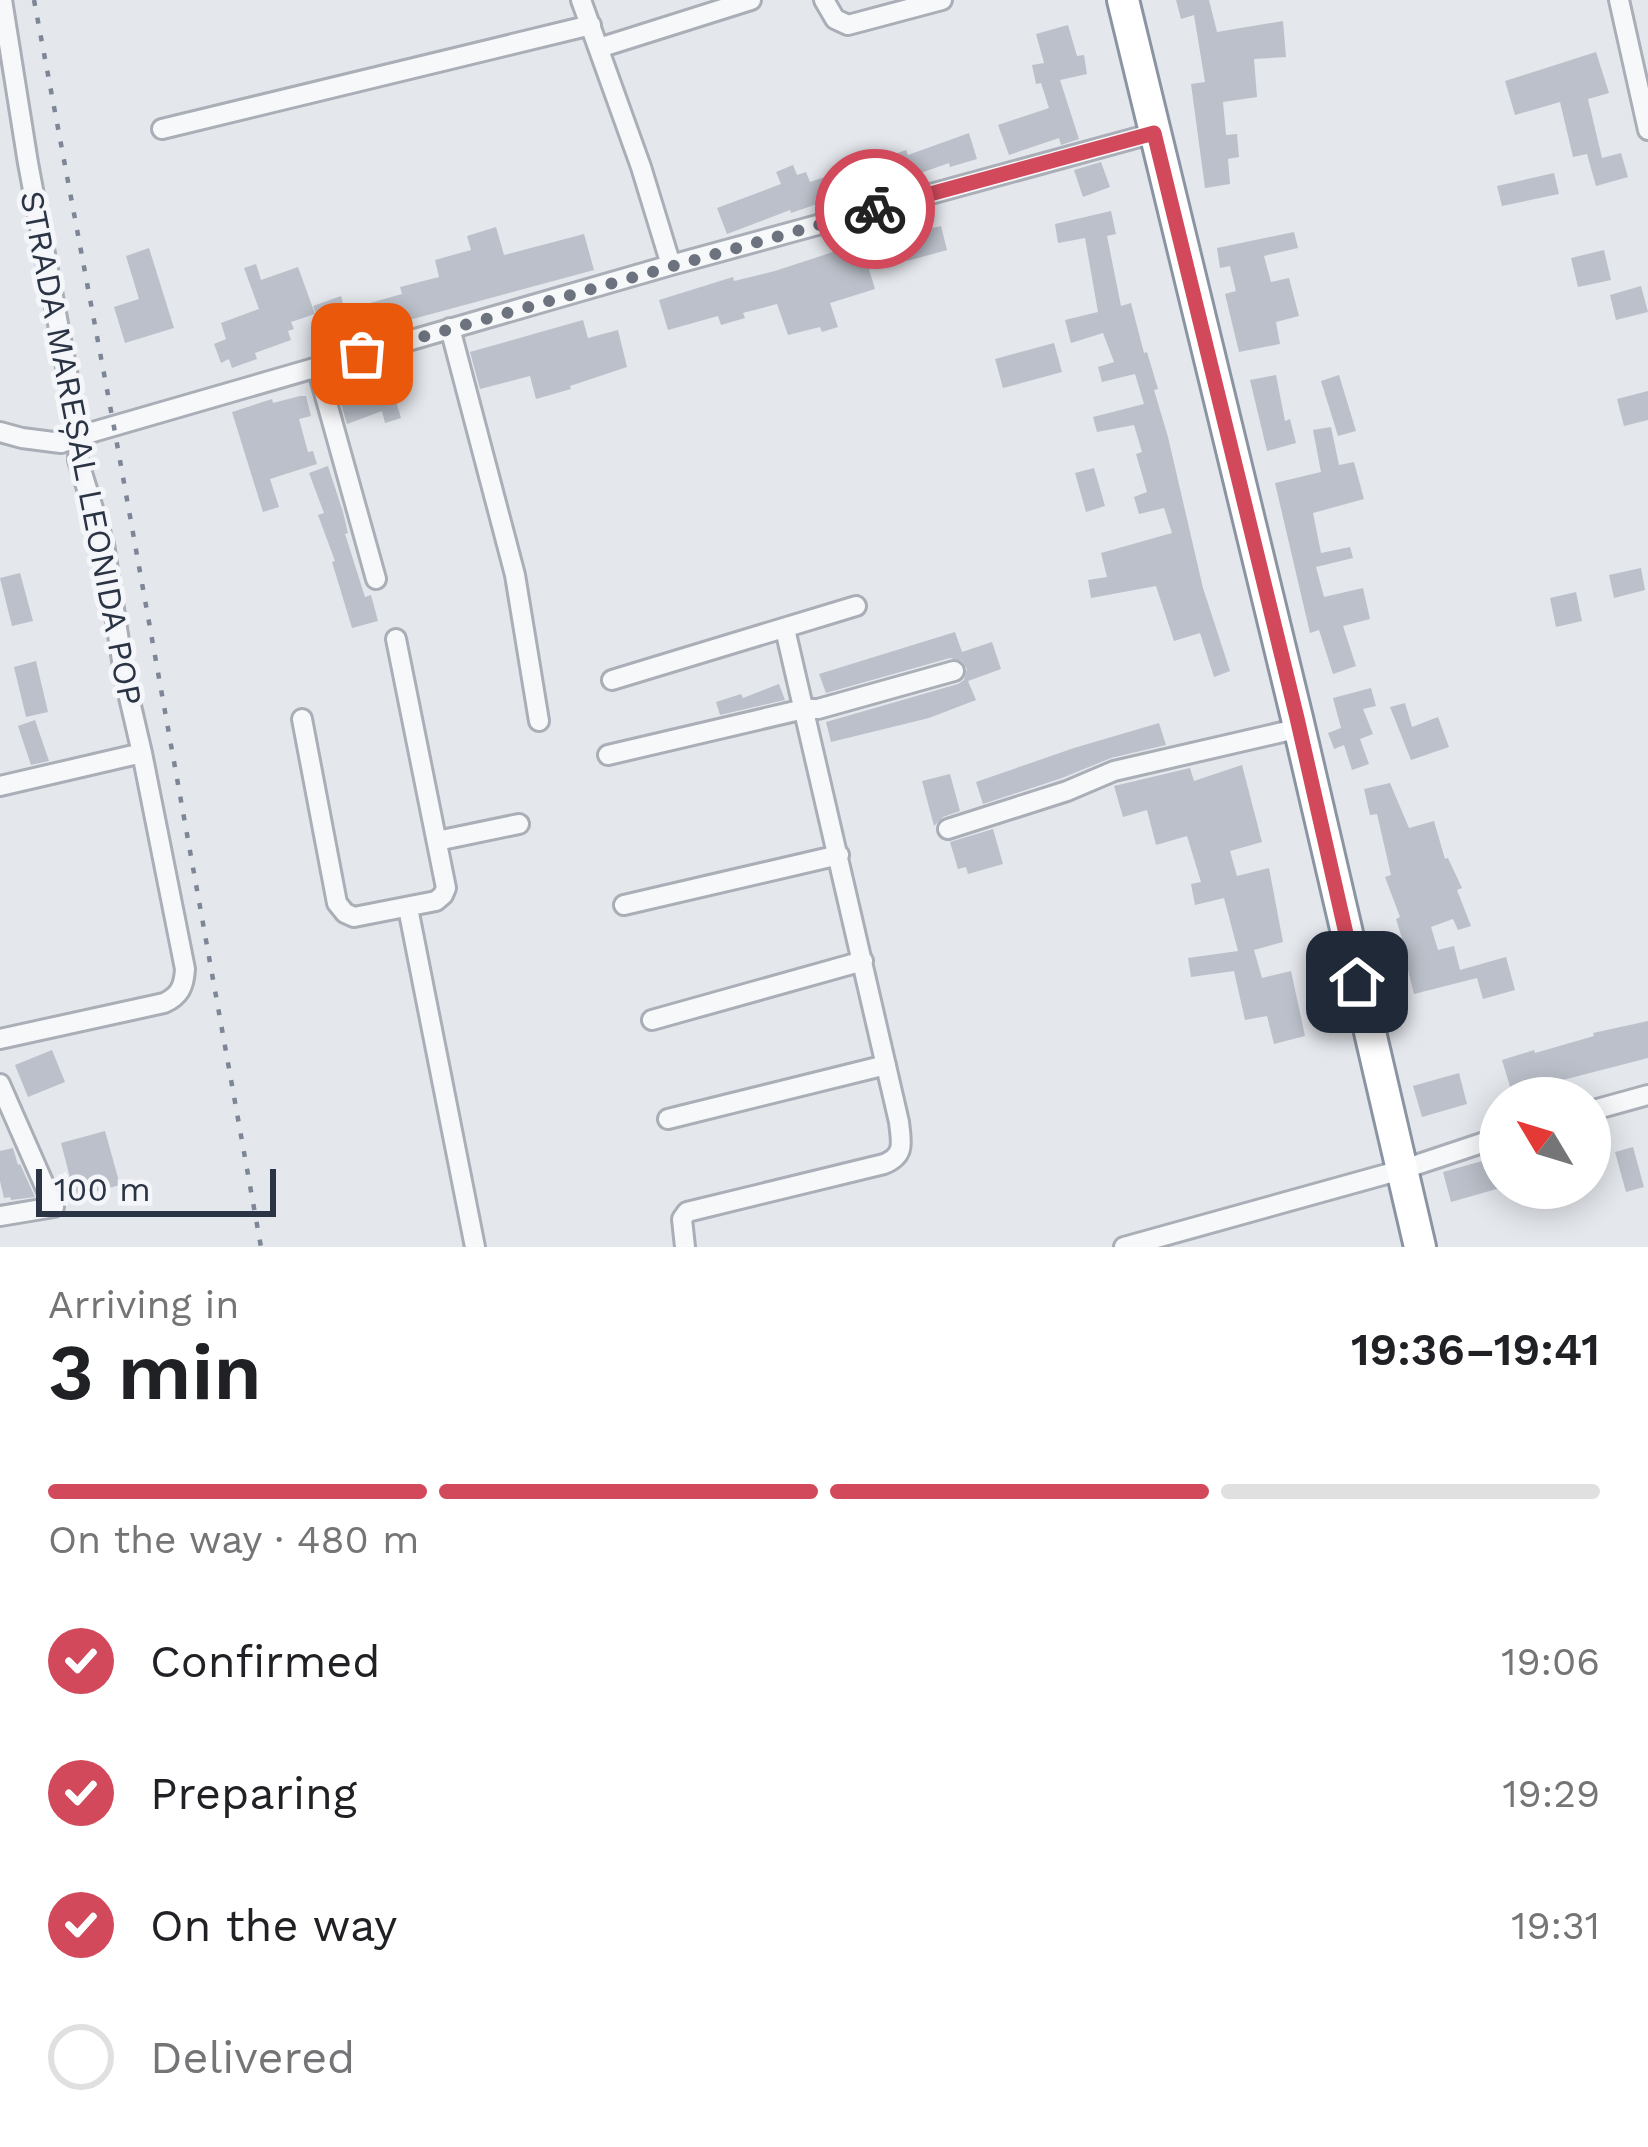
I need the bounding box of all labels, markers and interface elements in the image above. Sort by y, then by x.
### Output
courier [815,149,935,269]
icon: bike [842,176,908,242]
street label: STRADA MAREȘAL LEONIDA POP [12,188,151,709]
pin [311,303,413,405]
icon: bag [329,321,395,387]
pin [1306,931,1408,1033]
icon: home [1324,949,1390,1015]
north arrow [1479,1077,1611,1209]
map controls [1479,1077,1611,1209]
scale bar [36,1163,276,1216]
text: 100 m [54,1170,151,1209]
text: Arriving in [48,1282,239,1327]
text: 19:36–19:41 [1351,1323,1600,1376]
text: 3 min [48,1326,262,1418]
text: On the way · 480 m [48,1517,419,1562]
icon: check [48,1628,114,1694]
text: Confirmed [150,1635,381,1688]
text: 19:06 [1501,1639,1600,1684]
icon: check [48,1760,114,1826]
text: Preparing [150,1767,357,1820]
text: 19:29 [1502,1771,1600,1816]
icon: check [48,1892,114,1958]
text: On the way [150,1899,397,1952]
text: 19:31 [1511,1903,1600,1948]
text: Delivered [150,2031,355,2084]

